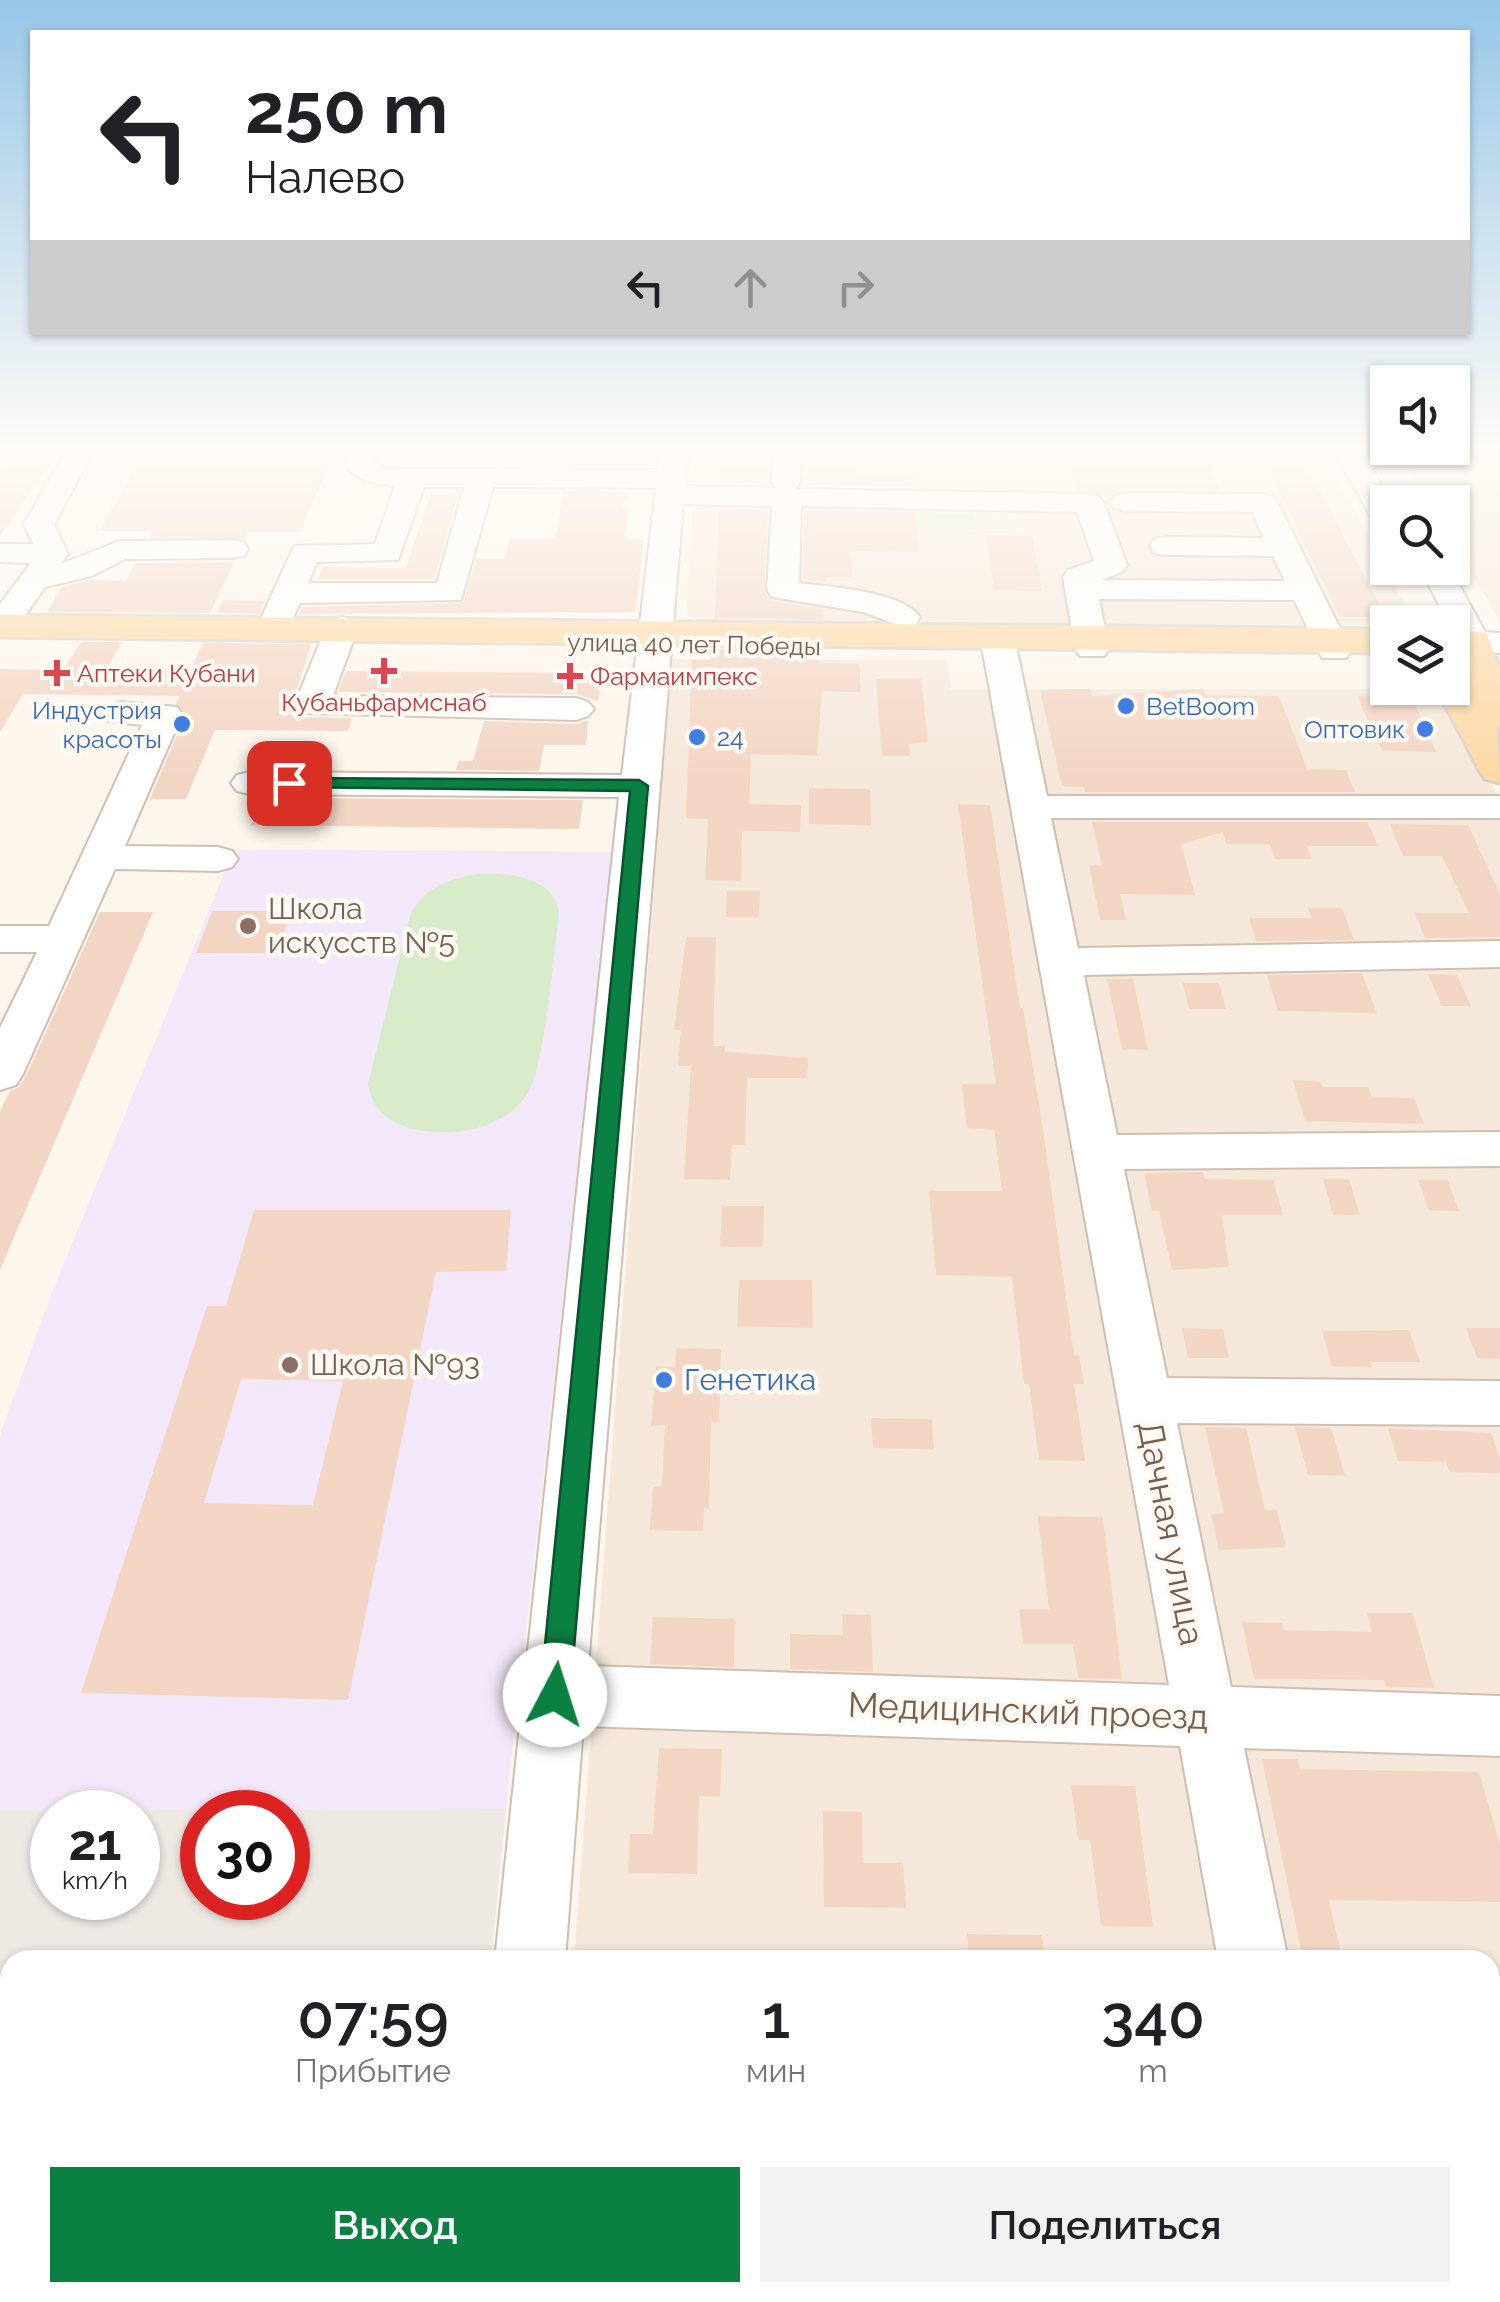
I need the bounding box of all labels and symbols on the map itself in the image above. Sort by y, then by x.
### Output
street label: улица 40 лет Победы [567,627,821,661]
place label: Аптеки Кубани [77,658,256,688]
marker: Кубаньфармснаб [373,660,395,682]
place label: Фармаимпекс [590,661,758,691]
marker: Аптеки Кубани [46,662,68,684]
marker: Фармаимпекс [559,665,581,687]
place label: Кубаньфармснаб [281,687,487,717]
place label: BetBoom [1146,691,1255,721]
place label: Индустрия красоты [32,695,162,754]
marker: BetBoom [1115,695,1137,717]
marker: Индустрия красоты [171,713,193,735]
place label: Оптовик [1304,714,1405,744]
marker: Оптовик [1414,718,1436,740]
place label: 24 [717,722,744,752]
marker: 24 [686,726,708,748]
pin [247,741,332,826]
place label: Школа искусств №5 [268,891,455,960]
marker: Школа искусств №5 [237,915,259,937]
place label: Школа №93 [310,1347,480,1382]
marker: Школа №93 [279,1354,301,1376]
place label: Генетика [684,1362,816,1397]
marker: Генетика [653,1369,675,1391]
street label: Дачная улица [1130,1417,1213,1649]
position arrow [503,1643,607,1747]
street label: Медицинский проезд [847,1684,1209,1737]
speed limit sign: 30 [180,1790,310,1920]

